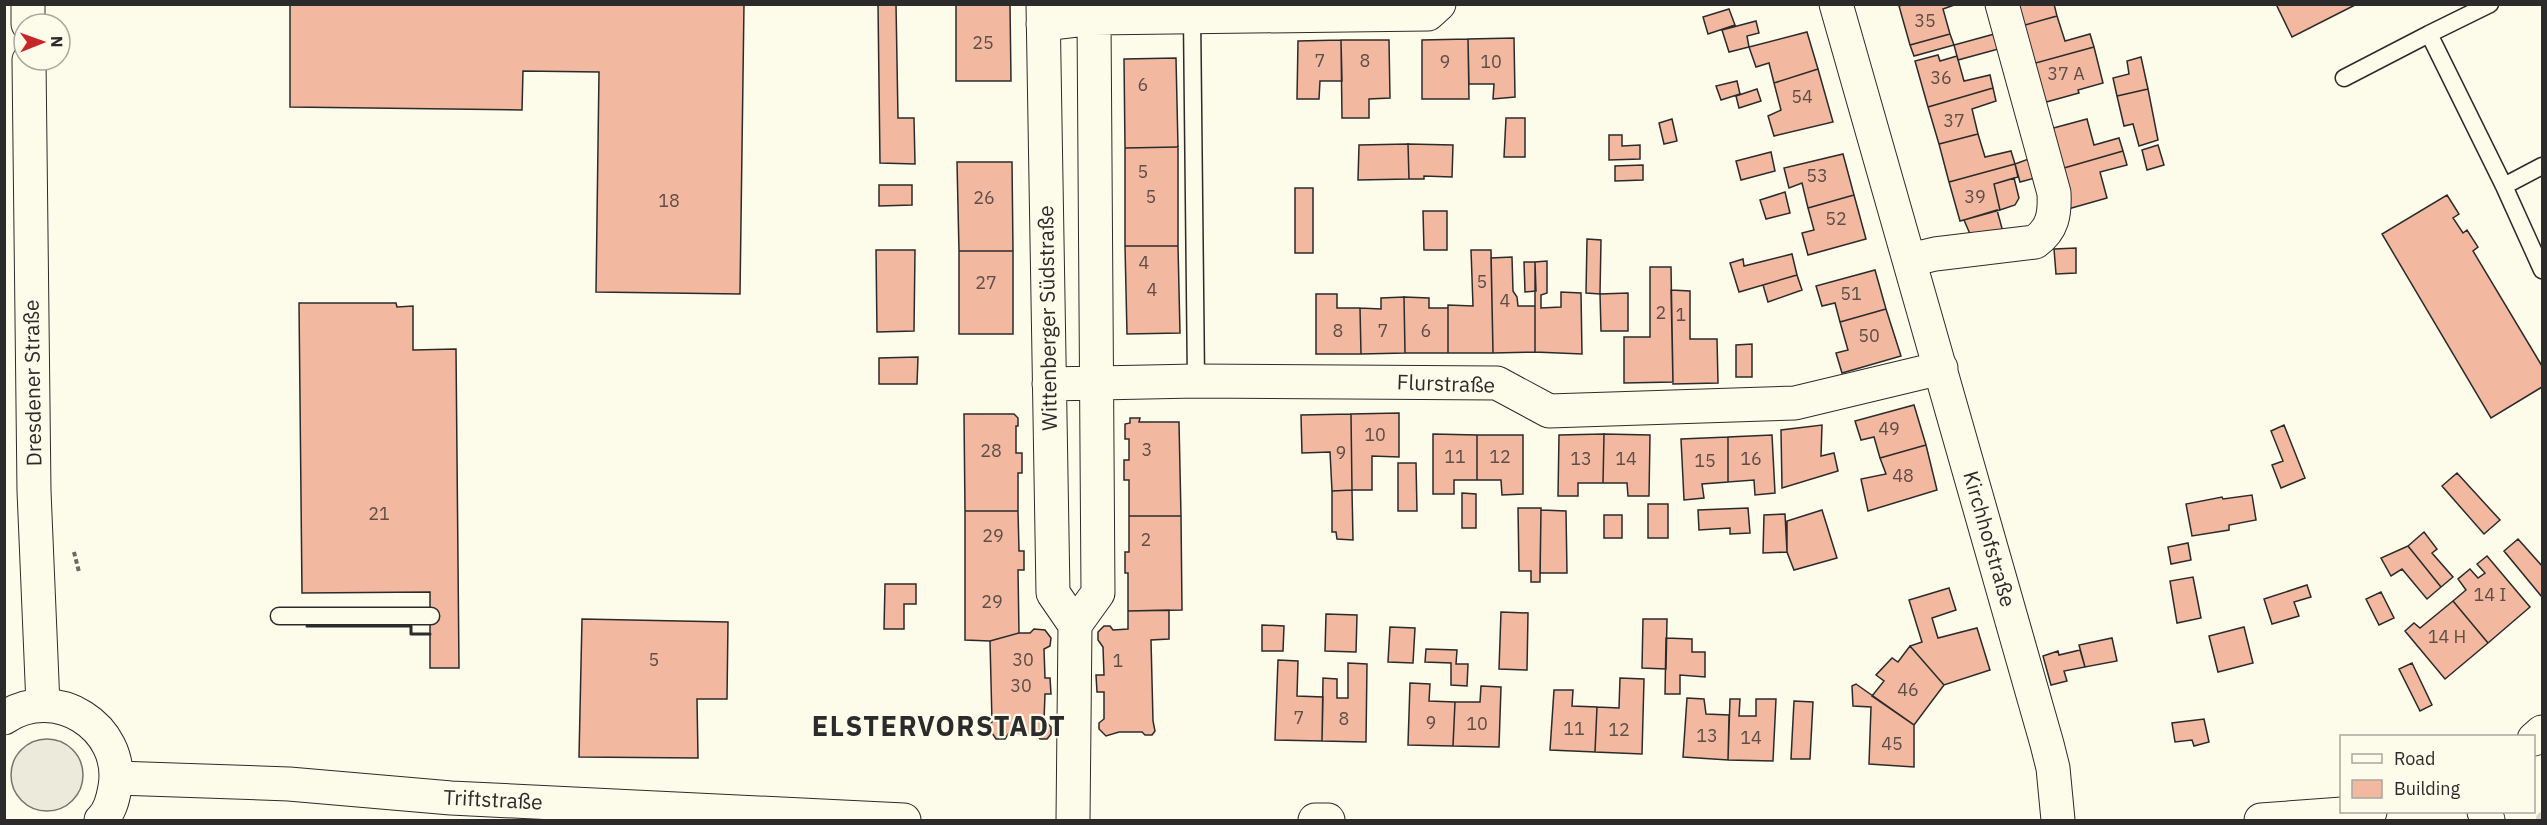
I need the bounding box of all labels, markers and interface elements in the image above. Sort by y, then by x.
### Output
house number: 35 [1914,9,1936,32]
north arrow [12,12,72,72]
house number: 25 [972,31,994,54]
text: N [47,36,67,48]
house number: 7 [1315,49,1325,72]
house number: 8 [1360,49,1370,72]
house number: 9 [1440,50,1450,73]
house number: 10 [1480,50,1502,73]
house number: 37 A [2047,62,2085,85]
house number: 36 [1930,66,1952,89]
house number: 6 [1138,73,1148,96]
house number: 54 [1791,85,1813,108]
house number: 37 [1943,109,1965,132]
house number: 5 [1138,160,1148,183]
house number: 53 [1806,164,1828,187]
house number: 5 [1146,185,1156,208]
house number: 39 [1964,185,1986,208]
house number: 26 [973,186,995,209]
house number: 18 [658,189,680,212]
street label: Wittenberger Südstraße [1031,205,1063,431]
house number: 52 [1825,207,1847,230]
house number: 4 [1139,251,1150,274]
house number: 5 [1477,270,1487,293]
house number: 27 [975,271,997,294]
house number: 4 [1147,278,1158,301]
house number: 51 [1840,282,1862,305]
house number: 4 [1500,289,1511,312]
street label: Dresdener Straße [17,299,47,467]
house number: 2 [1656,301,1666,324]
house number: 1 [1676,303,1686,326]
house number: 8 [1333,319,1343,342]
house number: 7 [1378,319,1388,342]
house number: 6 [1421,319,1431,342]
house number: 50 [1858,324,1880,347]
street label: Flurstraße [1396,367,1496,399]
house number: 49 [1878,417,1900,440]
house number: 10 [1364,423,1386,446]
house number: 3 [1142,438,1152,461]
house number: 28 [980,439,1002,462]
house number: 9 [1336,441,1346,464]
house number: 11 [1444,445,1466,468]
house number: 12 [1489,445,1511,468]
house number: 13 [1570,447,1592,470]
house number: 14 [1615,447,1637,470]
house number: 16 [1740,447,1762,470]
house number: 15 [1694,449,1716,472]
house number: 48 [1892,464,1914,487]
street label: Kirchhofstraße [1957,467,2023,610]
house number: 21 [368,502,390,525]
house number: 29 [982,524,1004,547]
house number: 2 [1141,528,1151,551]
house number: 14 I [2473,583,2507,606]
house number: 29 [981,590,1003,613]
house number: 14 H [2428,625,2466,648]
house number: 5 [649,648,659,671]
house number: 30 [1012,648,1034,671]
house number: 1 [1113,649,1123,672]
house number: 30 [1010,674,1032,697]
house number: 46 [1897,678,1919,701]
house number: 7 [1294,706,1304,729]
house number: 8 [1339,707,1349,730]
district label: ELSTERVORSTADT [812,708,1066,743]
house number: 9 [1426,711,1436,734]
house number: 10 [1466,712,1488,735]
house number: 11 [1563,717,1585,740]
house number: 12 [1608,718,1630,741]
house number: 13 [1696,724,1718,747]
house number: 14 [1740,726,1762,749]
house number: 45 [1881,732,1903,755]
legend [2340,735,2535,813]
text: Road [2394,747,2435,770]
text: Building [2394,777,2461,800]
street label: Triftstraße [443,782,543,816]

